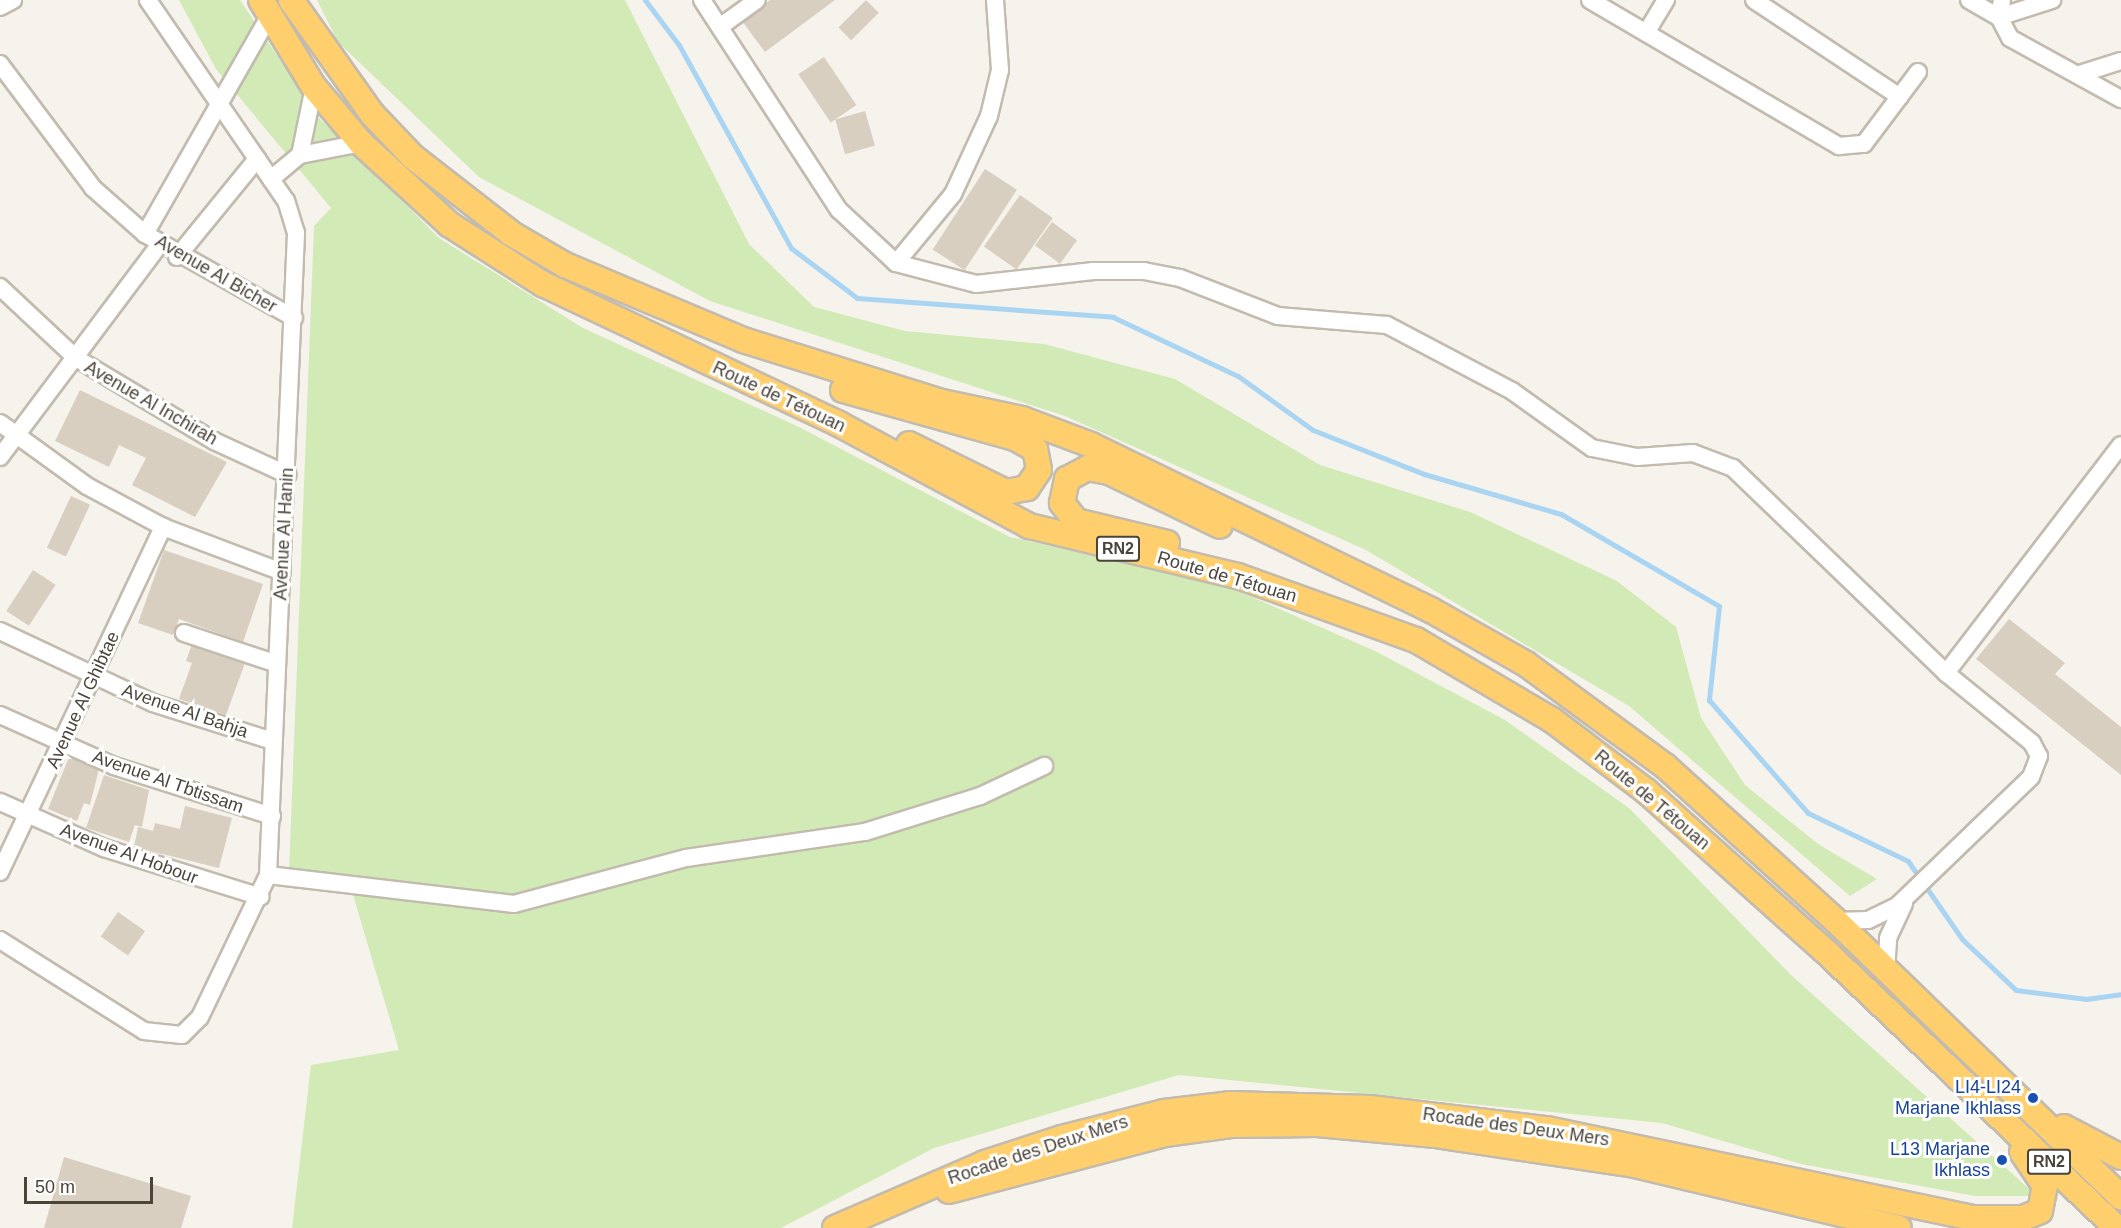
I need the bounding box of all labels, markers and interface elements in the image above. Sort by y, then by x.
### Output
street label: Avenue Al Bicher [151,230,281,318]
street label: Avenue Al Inchirah [80,356,222,450]
street label: Route de Tétouan [709,357,849,437]
street label: Avenue Al Hanin [270,467,298,601]
road number: RN2 [1096,536,1140,562]
street label: Route de Tétouan [1155,547,1299,607]
street label: Avenue Al Ghibtae [42,628,124,772]
street label: Avenue Al Bahja [119,679,251,743]
street label: Route de Tétouan [1590,745,1714,855]
street label: Avenue Al Tbtissam [89,746,247,818]
street label: Avenue Al Hobour [57,819,201,889]
place label: LI4-LI24 Marjane Ikhlass [1895,1077,2021,1120]
marker: LI4-LI24 Marjane Ikhlass [2026,1091,2040,1105]
street label: Rocade des Deux Mers [1421,1103,1611,1151]
street label: Rocade des Deux Mers [945,1111,1131,1189]
place label: L13 Marjane Ikhlass [1890,1139,1990,1182]
road number: RN2 [2026,1149,2072,1175]
marker: L13 Marjane Ikhlass [1995,1153,2009,1167]
scale bar [27,1165,156,1203]
text: 50 m [35,1177,75,1197]

